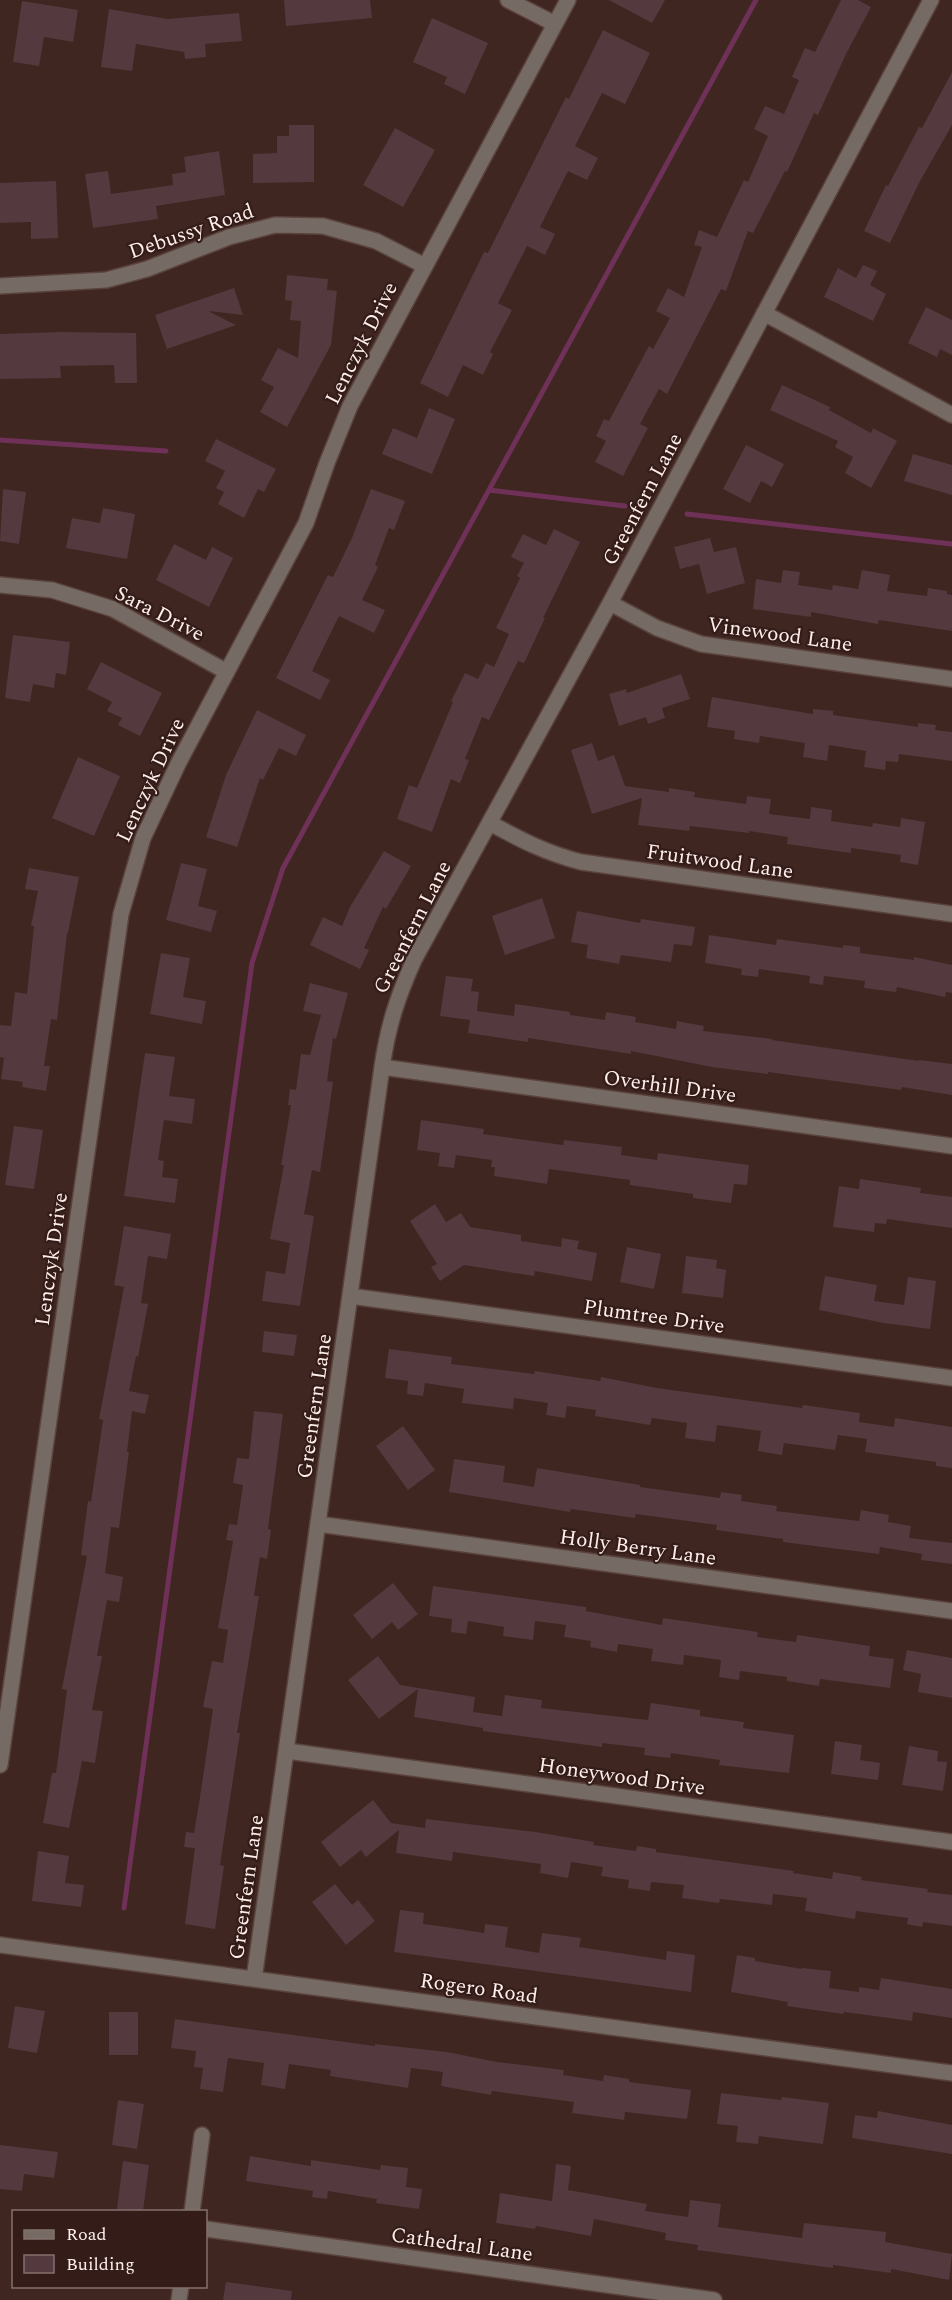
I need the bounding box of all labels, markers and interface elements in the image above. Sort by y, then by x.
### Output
street label: Debussy Road [124,196,258,268]
street label: Lenczyk Drive [317,276,407,411]
street label: Greenfern Lane [594,428,691,571]
street label: Sara Drive [109,578,210,650]
street label: Vinewood Lane [705,609,854,661]
street label: Lenczyk Drive [108,713,194,848]
street label: Fruitwood Lane [644,836,795,888]
street label: Greenfern Lane [365,855,460,1000]
street label: Overhill Drive [601,1062,738,1112]
street label: Lenczyk Drive [27,1190,77,1328]
street label: Plumtree Drive [581,1291,727,1343]
street label: Greenfern Lane [289,1332,341,1481]
street label: Holly Berry Lane [557,1521,718,1575]
street label: Honeywood Drive [536,1749,707,1805]
street label: Greenfern Lane [221,1813,273,1962]
street label: Rogero Road [418,1965,540,2013]
legend [12,2210,207,2288]
street label: Cathedral Lane [389,2219,535,2271]
text: Road [66,2221,107,2248]
text: Building [66,2251,135,2278]

